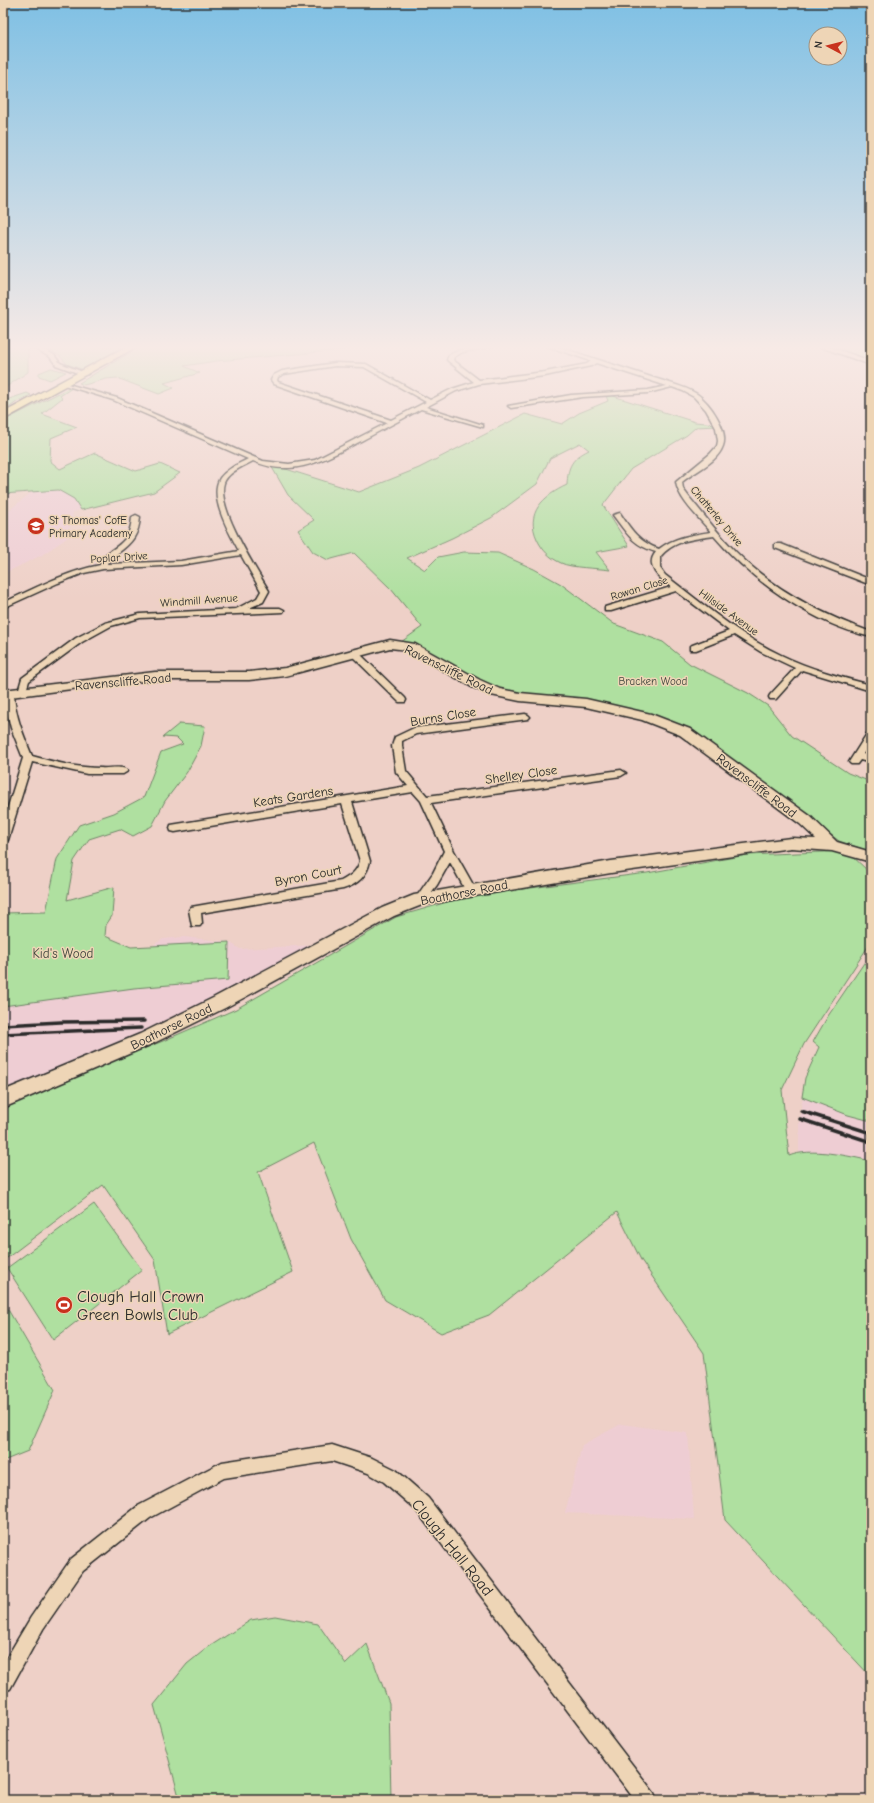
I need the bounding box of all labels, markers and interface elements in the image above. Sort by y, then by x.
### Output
north arrow [808,26,848,66]
text: N [812,40,825,49]
street label: Chatterley Drive [688,484,746,549]
place label: St Thomas' CofE Primary Academy [49,514,133,540]
school or university icon: St Thomas' CofE Primary Academy [26,516,46,536]
street label: Poplar Drive [90,549,148,566]
street label: Rowan Close [609,574,670,603]
street label: Hillside Avenue [696,586,762,639]
street label: Windmill Avenue [160,591,239,610]
street label: Ravenscliffe Road [402,642,495,697]
street label: Ravenscliffe Road [74,670,172,693]
park label: Bracken Wood [619,675,688,688]
street label: Burns Close [409,704,477,729]
street label: Ravenscliffe Road [714,750,800,820]
street label: Shelley Close [484,762,558,787]
street label: Keats Gardens [252,783,334,810]
street label: Byron Court [273,861,344,889]
street label: Boathorse Road [419,877,509,908]
park label: Kid's Wood [33,946,93,961]
street label: Boathorse Road [128,1000,214,1053]
place label: Clough Hall Crown Green Bowls Club [77,1288,204,1324]
sports icon: Clough Hall Crown Green Bowls Club [54,1295,74,1315]
street label: Clough Hall Road [408,1496,497,1600]

